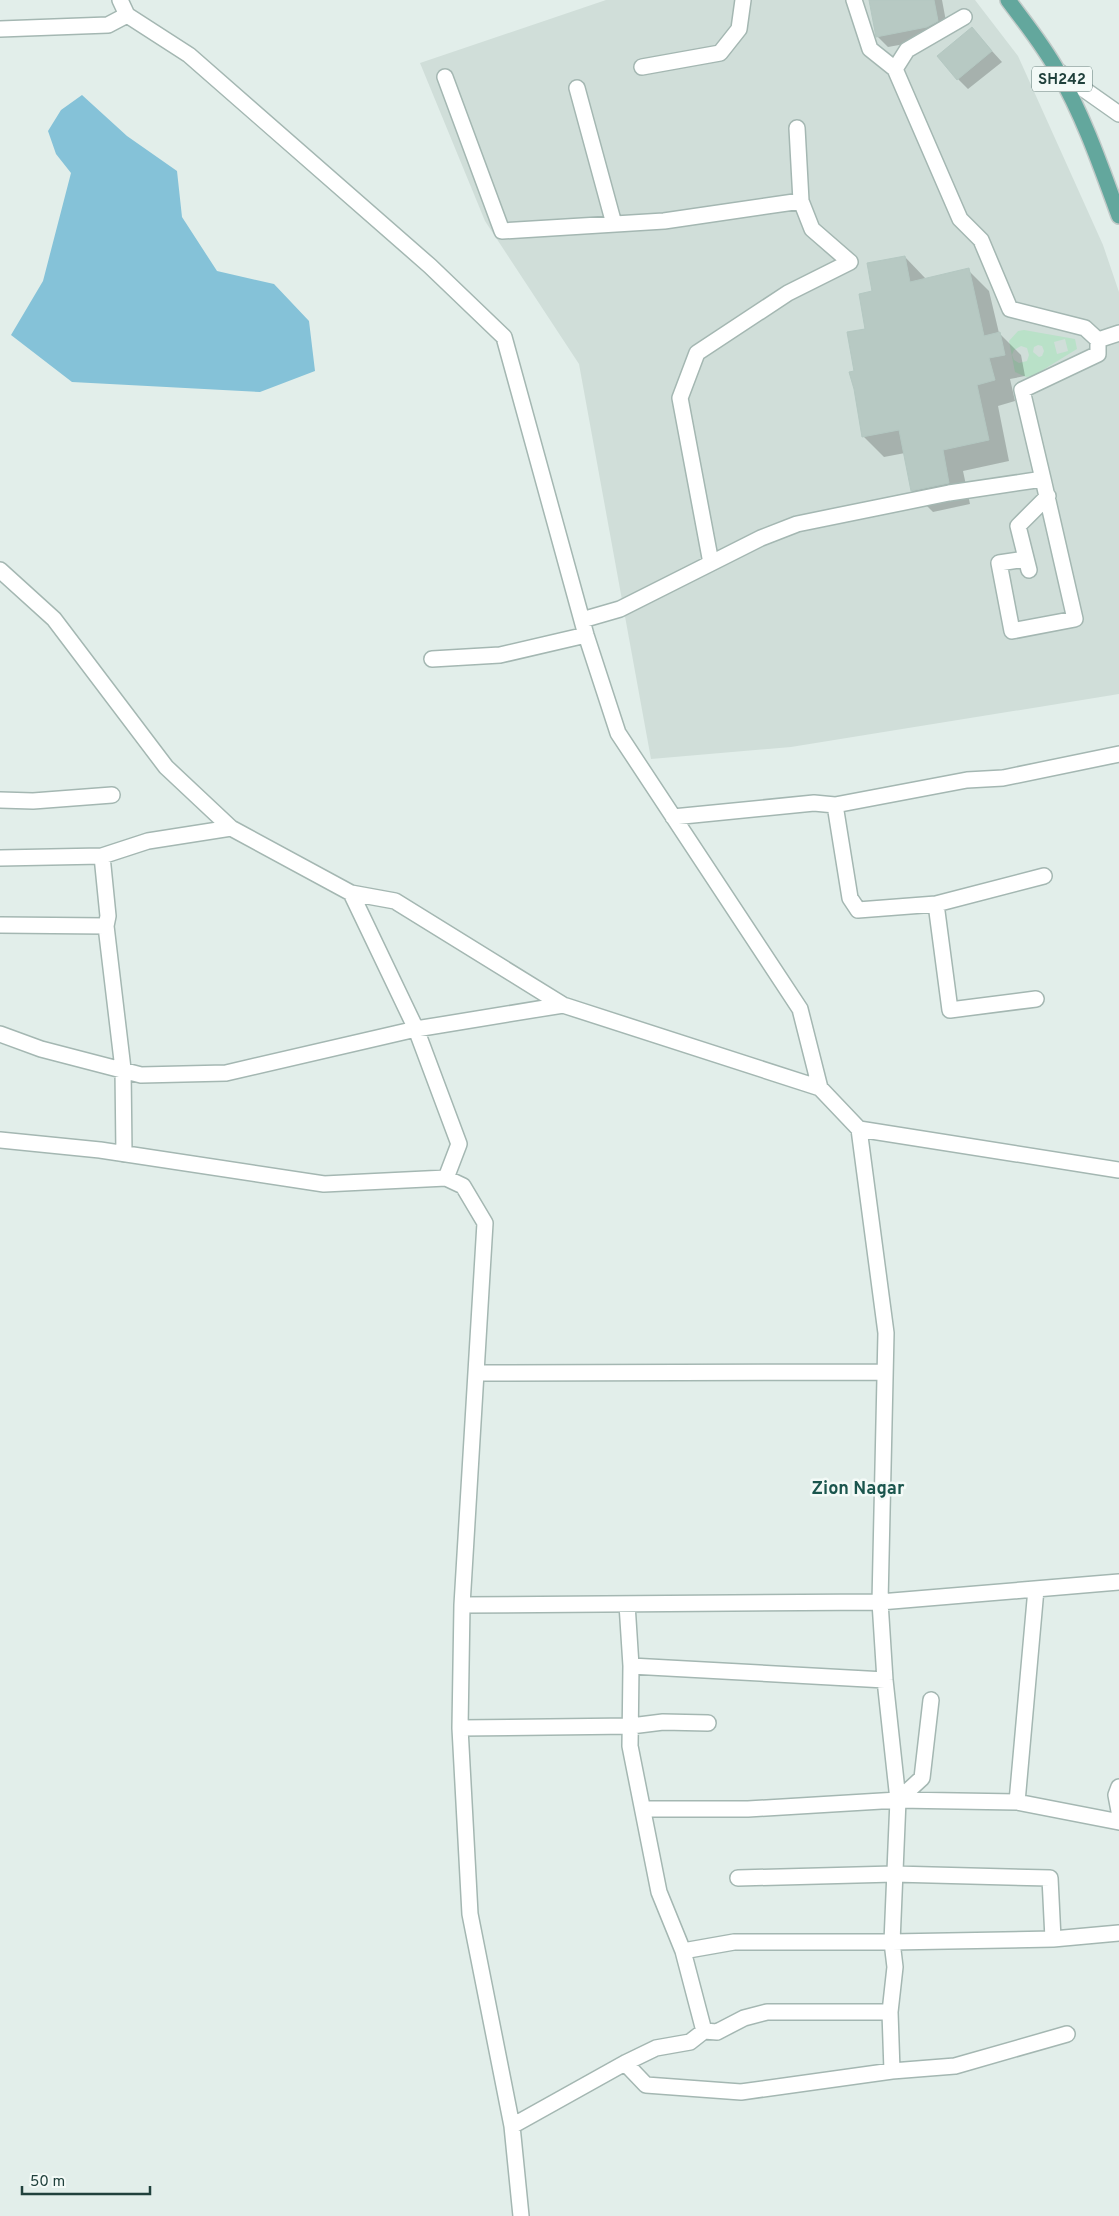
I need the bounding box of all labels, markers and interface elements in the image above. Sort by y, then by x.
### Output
road number: SH242 [1032,66,1092,92]
district label: Zion Nagar [812,1478,905,1501]
scale bar [22,2164,150,2196]
text: 50 m [30,2173,65,2192]

